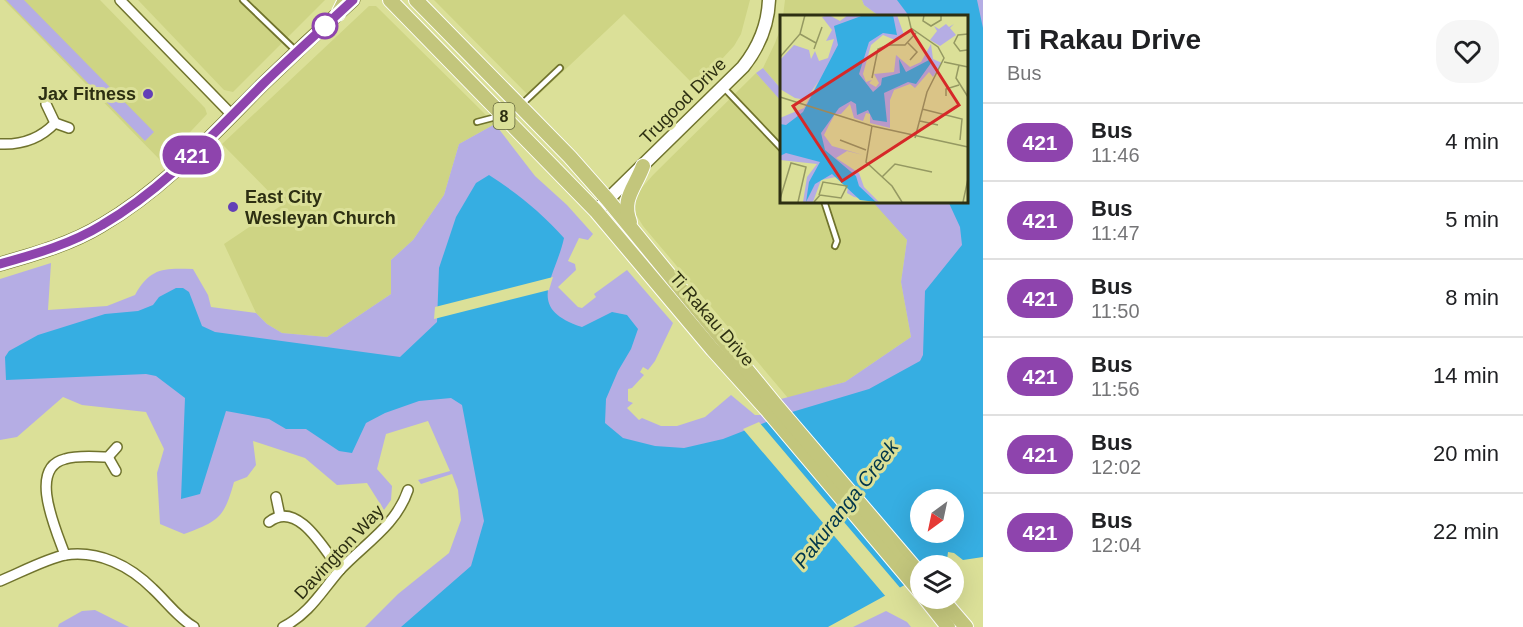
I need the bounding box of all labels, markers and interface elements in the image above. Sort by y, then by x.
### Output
unlabelled marker [312,13,338,39]
inset map [780,15,968,202]
button: heart [1436,20,1499,83]
text: Ti Rakau Drive [1007,24,1201,55]
street label: Trugood Drive [636,54,730,148]
text: Bus [1007,62,1041,84]
place label: Jax Fitness [38,84,136,104]
marker: Jax Fitness [141,87,155,101]
road number: 8 [494,103,514,129]
text: Bus [1091,118,1133,143]
text: 4 min [1445,129,1499,154]
text: 421 [1022,131,1058,154]
line badge: 421 [158,136,226,174]
text: 421 [174,144,210,167]
text: 11:46 [1091,144,1140,166]
place label: East City Wesleyan Church [245,187,396,228]
text: Bus [1091,196,1133,221]
marker: East City Wesleyan Church [226,200,240,214]
text: 5 min [1445,207,1499,232]
text: 421 [1022,209,1058,232]
text: 11:47 [1091,222,1140,244]
street label: Ti Rakau Drive [666,268,758,370]
text: Bus [1091,274,1133,299]
text: 8 min [1445,285,1499,310]
text: 421 [1022,287,1058,310]
text: 11:50 [1091,300,1140,322]
text: Bus [1091,352,1133,377]
text: 14 min [1433,363,1499,388]
text: 421 [1022,365,1058,388]
text: 11:56 [1091,378,1140,400]
text: Bus [1091,430,1133,455]
water label: Pakuranga Creek [789,435,903,572]
text: 20 min [1433,441,1499,466]
text: 421 [1022,443,1058,466]
text: 12:02 [1091,456,1141,478]
north arrow [910,489,964,543]
map controls [910,489,964,609]
street label: Davington Way [290,501,388,603]
text: Bus [1091,508,1133,533]
text: 22 min [1433,519,1499,544]
text: 421 [1022,521,1058,544]
text: 12:04 [1091,534,1141,556]
button: layers [910,555,964,609]

